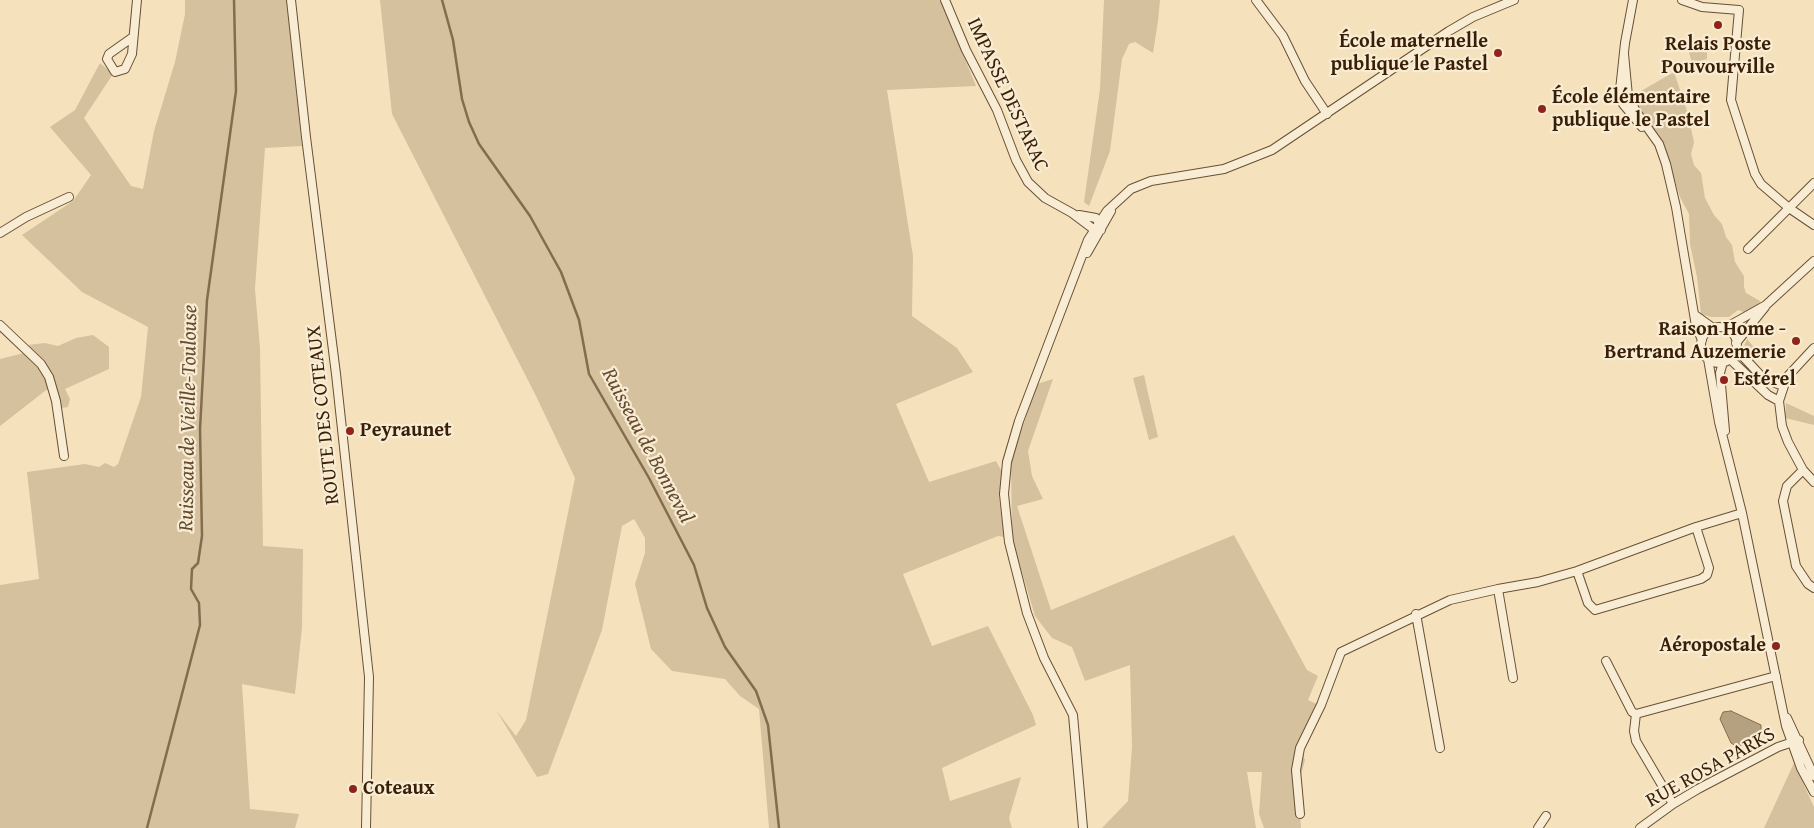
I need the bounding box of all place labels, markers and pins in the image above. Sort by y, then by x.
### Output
marker: Relais Poste Pouvourville [1712,19,1724,31]
place label: École maternelle publique le Pastel [1330,30,1488,77]
place label: Relais Poste Pouvourville [1661,33,1775,80]
marker: École maternelle publique le Pastel [1492,47,1504,59]
place label: École élémentaire publique le Pastel [1552,86,1710,133]
marker: École élémentaire publique le Pastel [1536,103,1548,115]
place label: Raison Home - Bertrand Auzemerie [1604,318,1786,365]
marker: Raison Home - Bertrand Auzemerie [1790,335,1802,347]
place label: Estérel [1734,368,1796,392]
marker: Estérel [1718,374,1730,386]
place label: Peyraunet [360,419,452,443]
marker: Peyraunet [344,425,356,437]
place label: Aéropostale [1659,634,1766,658]
marker: Aéropostale [1770,640,1782,652]
place label: Coteaux [363,777,435,801]
marker: Coteaux [347,783,359,795]

